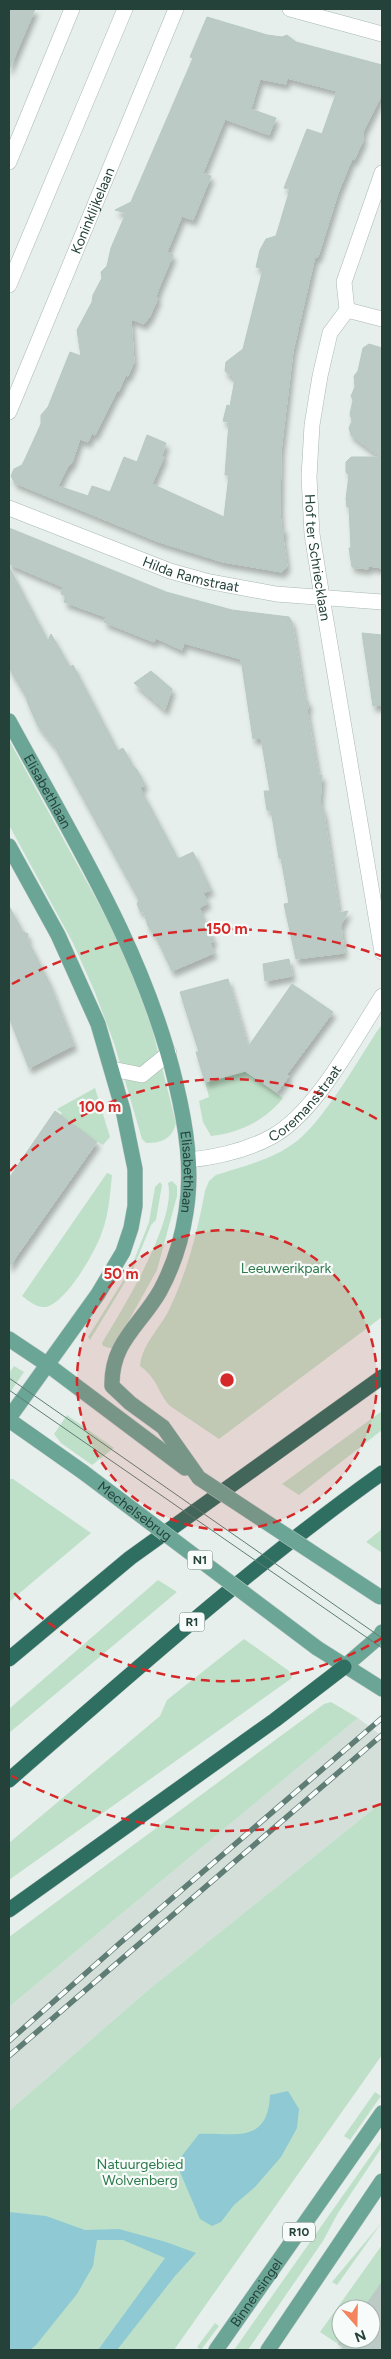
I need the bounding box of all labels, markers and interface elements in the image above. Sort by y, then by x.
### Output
street label: Koninklijkelaan [67,165,118,256]
street label: Hof ter Schriecklaan [301,494,334,622]
street label: Hilda Ramstraat [140,553,241,595]
street label: Elisabethlaan [20,751,75,831]
text: 150 m [206,920,248,938]
street label: Coremansstraat [265,1061,345,1145]
text: 100 m [79,1098,121,1116]
street label: Elisabethlaan [177,1130,197,1214]
park label: Leeuwerikpark [241,1260,331,1277]
text: 50 m [103,1265,139,1283]
centre of rings [218,1371,236,1389]
street label: Mechelsebrug [94,1478,176,1545]
road number: N1 [188,1550,212,1570]
road number: R1 [180,1612,204,1631]
park label: Natuurgebied Wolvenberg [97,2156,183,2189]
road number: R10 [283,2222,315,2242]
street label: Binnensingel [226,2255,286,2330]
north arrow [331,2299,381,2349]
text: N [352,2326,368,2346]

